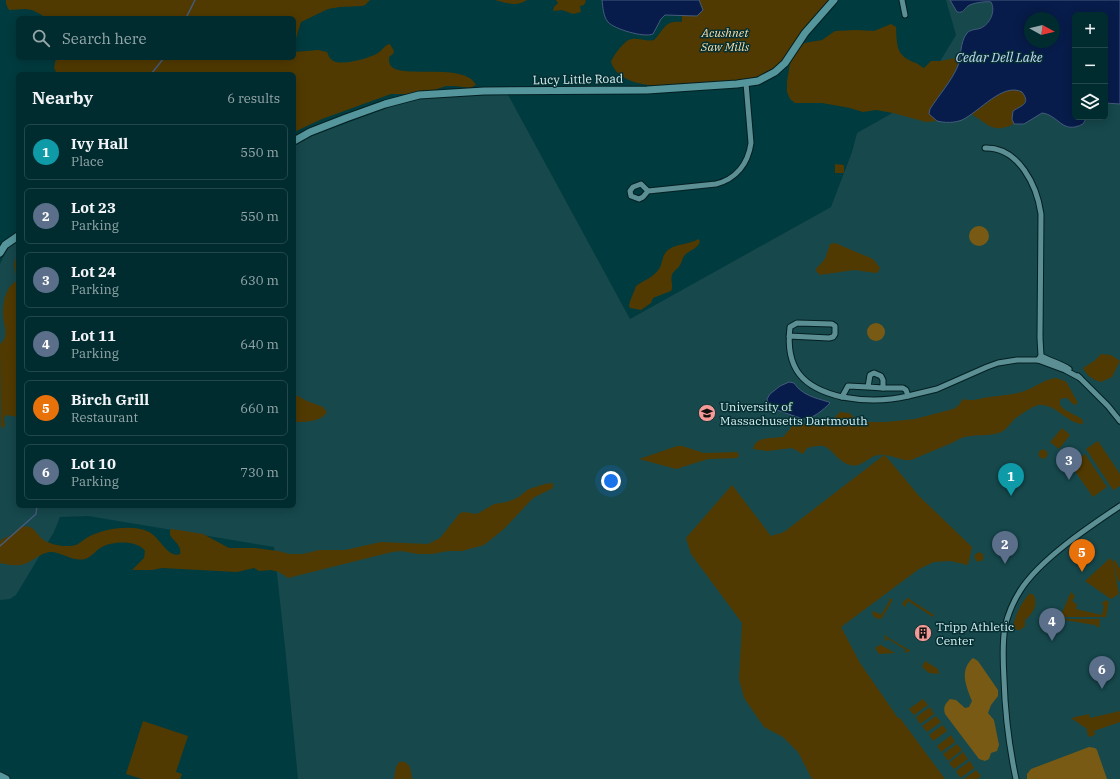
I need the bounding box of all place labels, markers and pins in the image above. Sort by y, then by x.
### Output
place label: University of Massachusetts Dartmouth [720,399,868,428]
school or university icon: University of Massachusetts Dartmouth [697,403,717,423]
pin: 3 [1056,447,1082,480]
pin: 1 [998,463,1024,496]
pin: 2 [992,531,1018,564]
pin: 5 [1069,539,1095,572]
pin: 4 [1039,608,1065,641]
place label: Tripp Athletic Center [936,619,1014,648]
building icon: Tripp Athletic Center [913,623,933,643]
pin: 6 [1089,656,1115,689]

